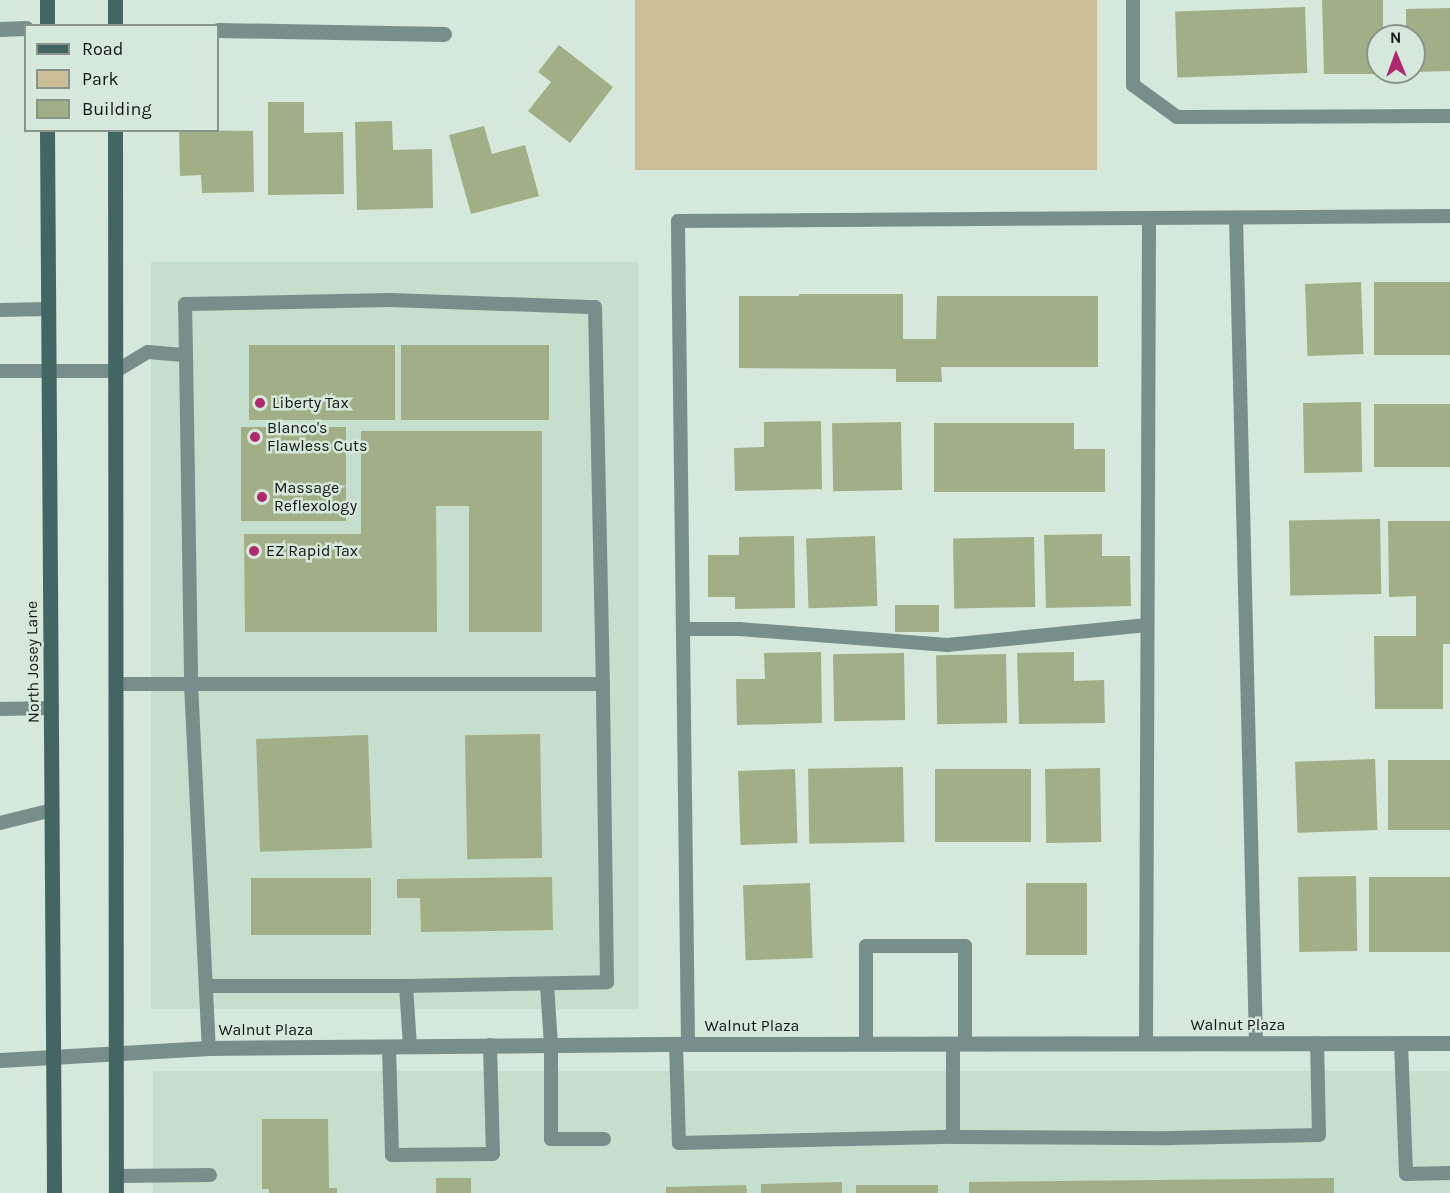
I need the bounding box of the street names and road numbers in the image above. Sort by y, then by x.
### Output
street label: North Josey Lane [22,601,44,723]
street label: Walnut Plaza [1191,1015,1285,1035]
street label: Walnut Plaza [705,1016,799,1036]
street label: Walnut Plaza [219,1020,313,1040]

